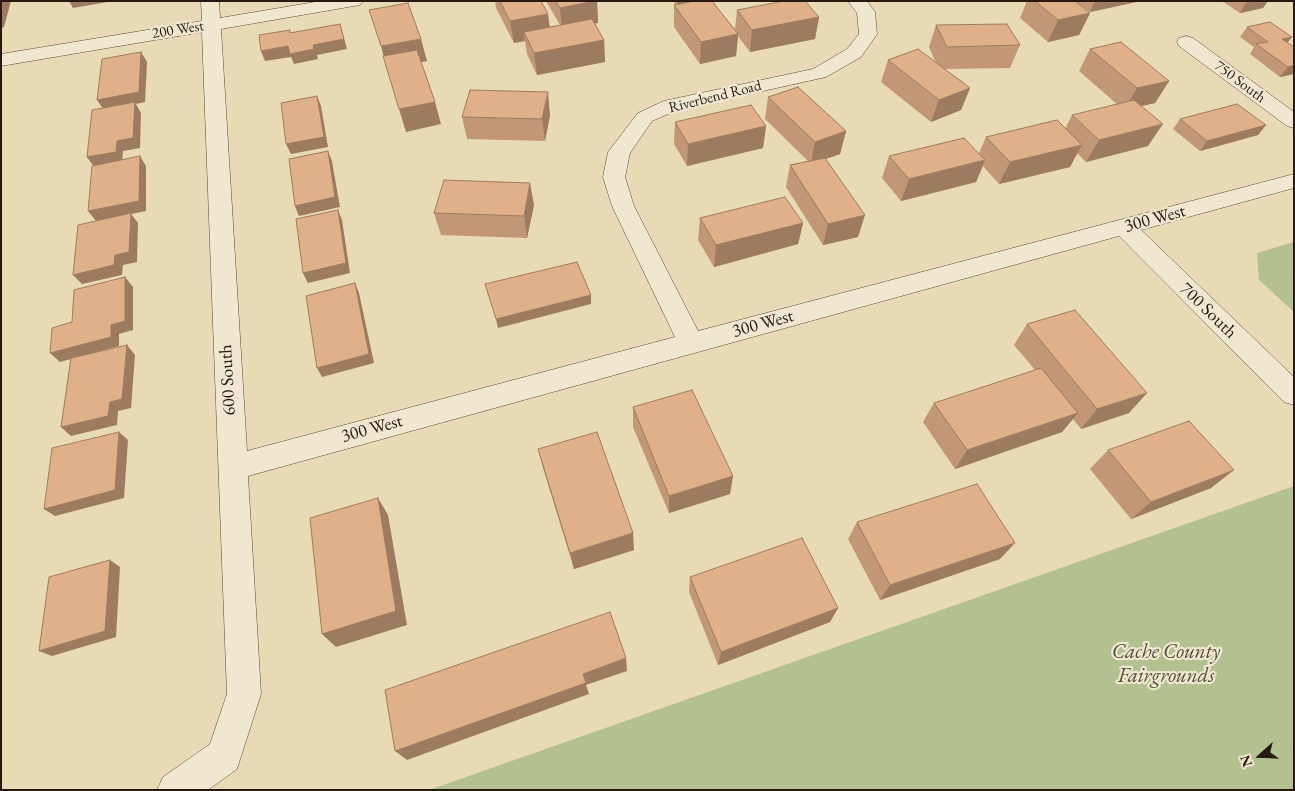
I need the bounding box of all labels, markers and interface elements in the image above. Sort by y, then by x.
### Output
street label: 200 West [151,17,205,43]
street label: 750 South [1211,57,1269,107]
street label: Riverbend Road [667,77,763,117]
street label: 300 West [1122,200,1188,238]
street label: 700 South [1175,278,1241,344]
street label: 300 West [730,305,796,343]
street label: 600 South [215,344,241,416]
street label: 300 West [339,410,405,448]
park label: Cache County Fairgrounds [1112,639,1220,689]
north arrow [1235,731,1285,781]
text: N [1236,753,1256,770]

